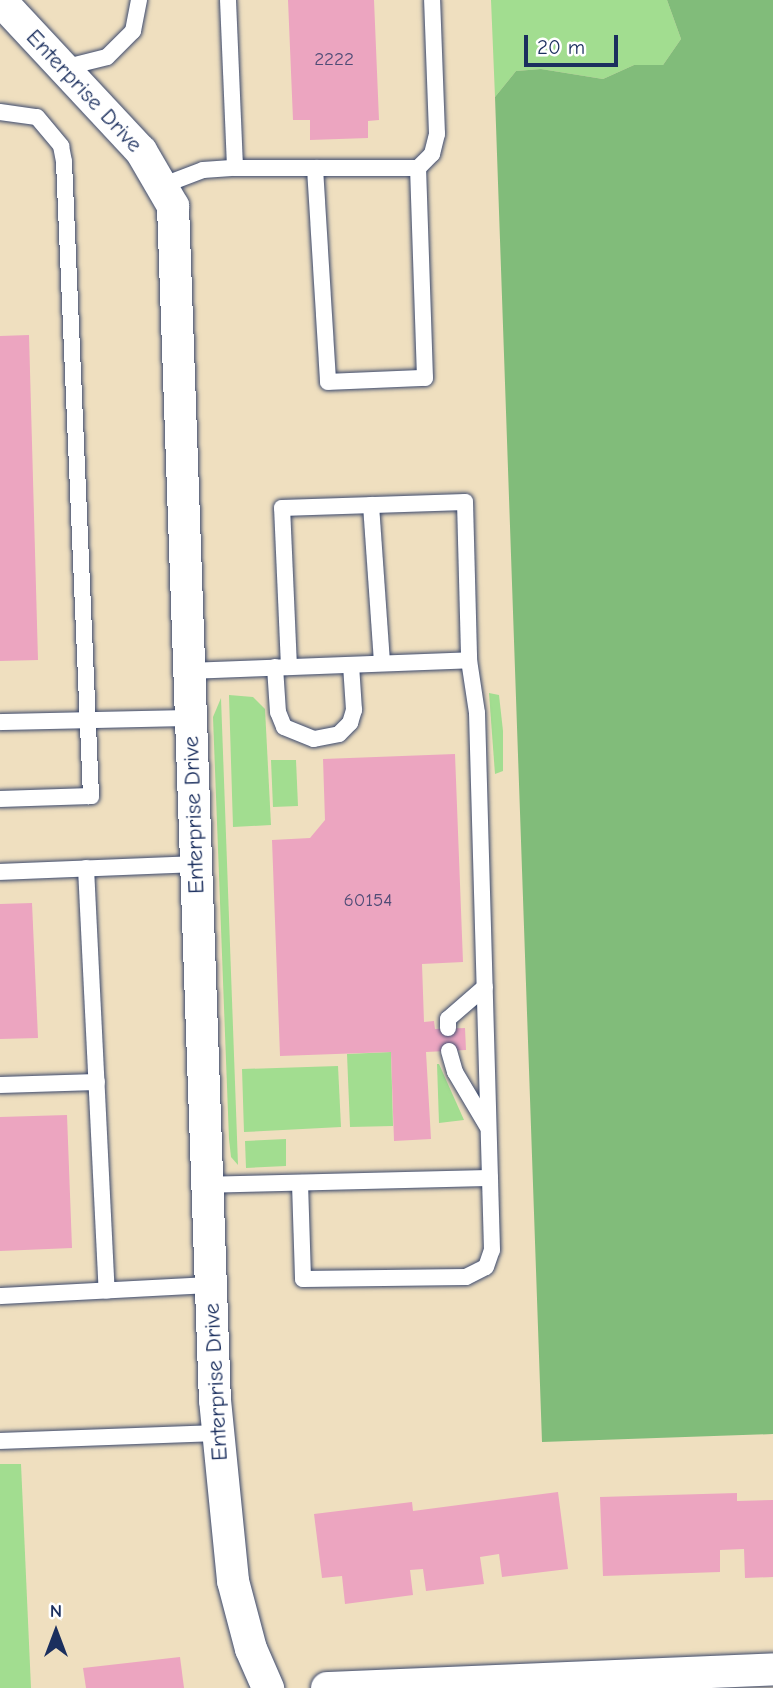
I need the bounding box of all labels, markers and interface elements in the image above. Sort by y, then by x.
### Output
scale bar [528,21,622,65]
street label: Enterprise Drive [20,24,148,158]
text: 20 m [537,35,585,59]
house number: 2222 [314,49,354,71]
street label: Enterprise Drive [177,736,211,894]
house number: 60154 [344,890,392,912]
street label: Enterprise Drive [198,1302,234,1462]
north arrow [21,1597,91,1667]
text: N [50,1600,62,1622]

